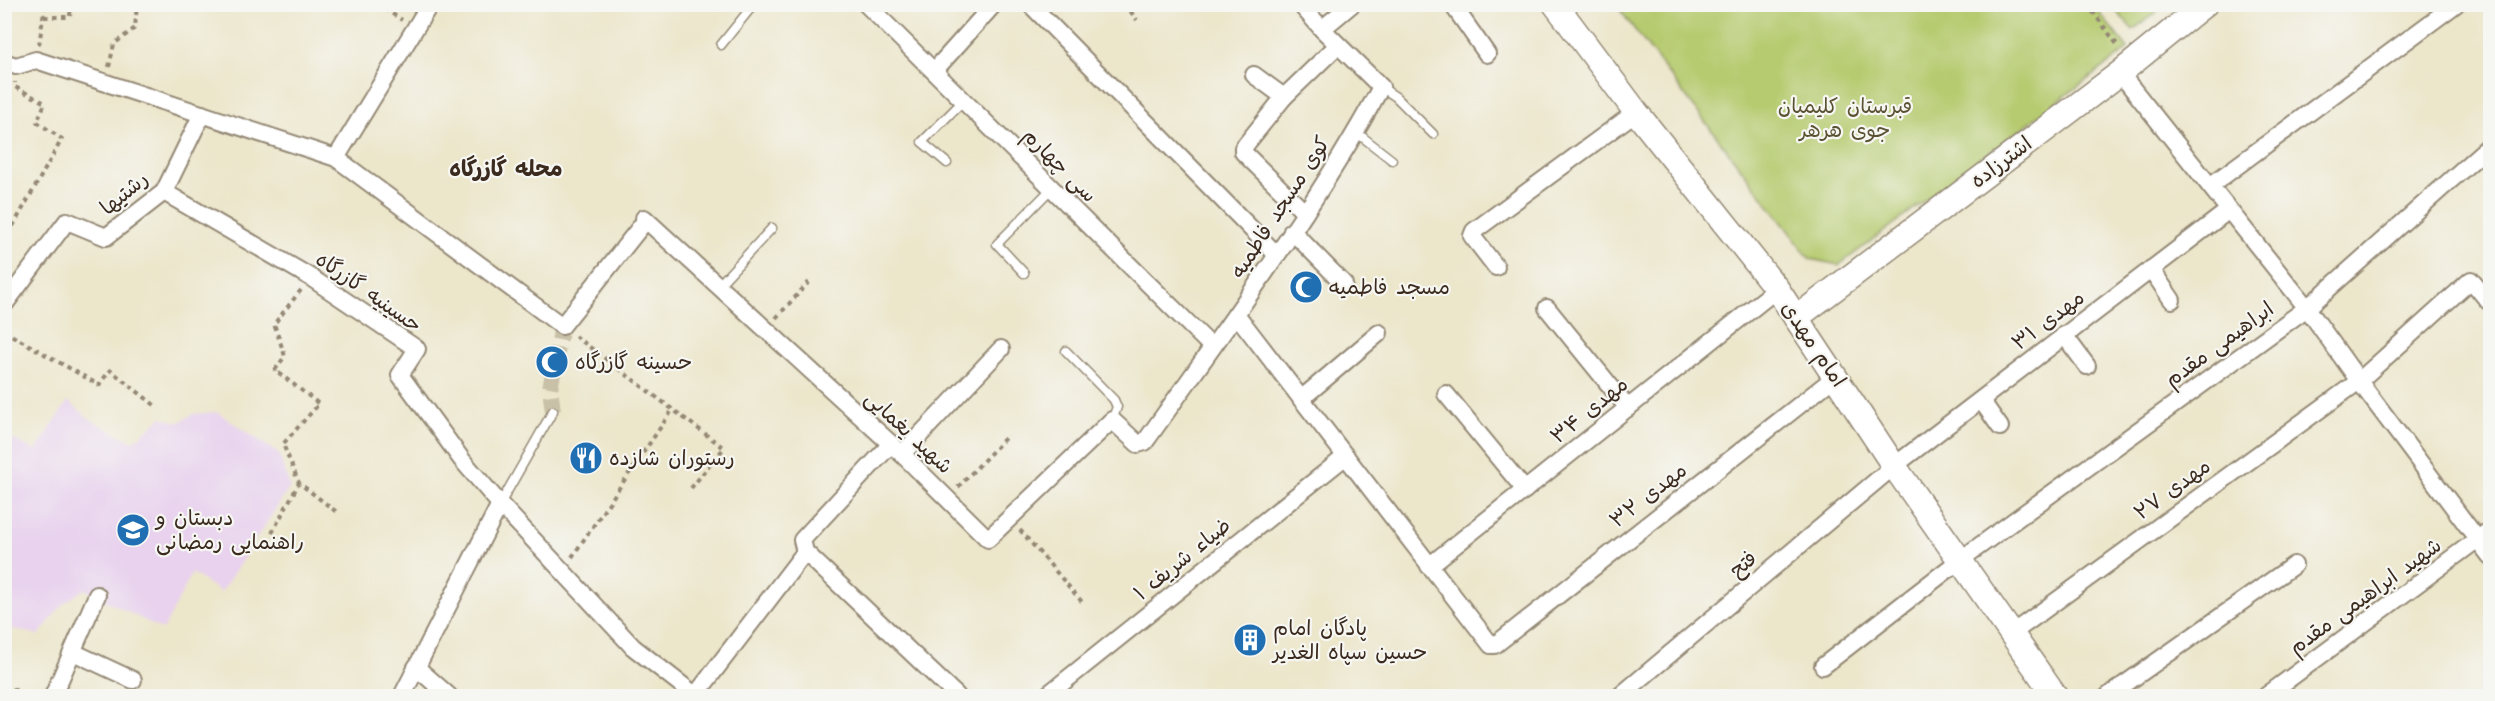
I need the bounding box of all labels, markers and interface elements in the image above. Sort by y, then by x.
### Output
park label: قبرستان کلیمیان جوی هرهر [1778,91,1912,148]
street label: سی چهارم [1014,121,1104,211]
street label: اشترزاده [1964,129,2040,198]
street label: کوی مسجد فاطمیه [1223,130,1340,285]
district label: محله گازرگاه [449,153,563,188]
street label: رشتیها [93,164,157,224]
street label: حسینیه گازرگاه [308,244,428,342]
mosque icon: مسجد فاطمیه [1288,269,1324,305]
place label: مسجد فاطمیه [1329,272,1450,305]
street label: مهدی ۳۱ [2005,283,2092,360]
street label: ابراهیمی مقدم [2158,294,2282,396]
street label: امام مهدی [1772,295,1854,395]
mosque icon: حسینه گازرگاه [534,344,570,380]
place label: حسینه گازرگاه [575,347,692,380]
street label: مهدی ۳۴ [1544,369,1636,453]
street label: شهید یغمایی [856,383,960,483]
restaurant icon: رستوران شازده [568,440,604,476]
place label: رستوران شازده [609,443,735,476]
street label: مهدی ۲۷ [2127,451,2218,530]
street label: مهدی ۳۲ [1603,455,1695,537]
place label: دبستان و راهنمایی رمضانی [154,503,304,560]
street label: ضیاء شریف ۱ [1127,510,1239,610]
school or university icon: دبستان و راهنمایی رمضانی [115,512,151,548]
street label: شهید ابراهیمی مقدم [2282,530,2449,664]
street label: فتح [1723,543,1765,587]
place label: پادگان امام حسین سپاه الغدیر [1271,613,1427,670]
building icon: پادگان امام حسین سپاه الغدیر [1232,622,1268,658]

